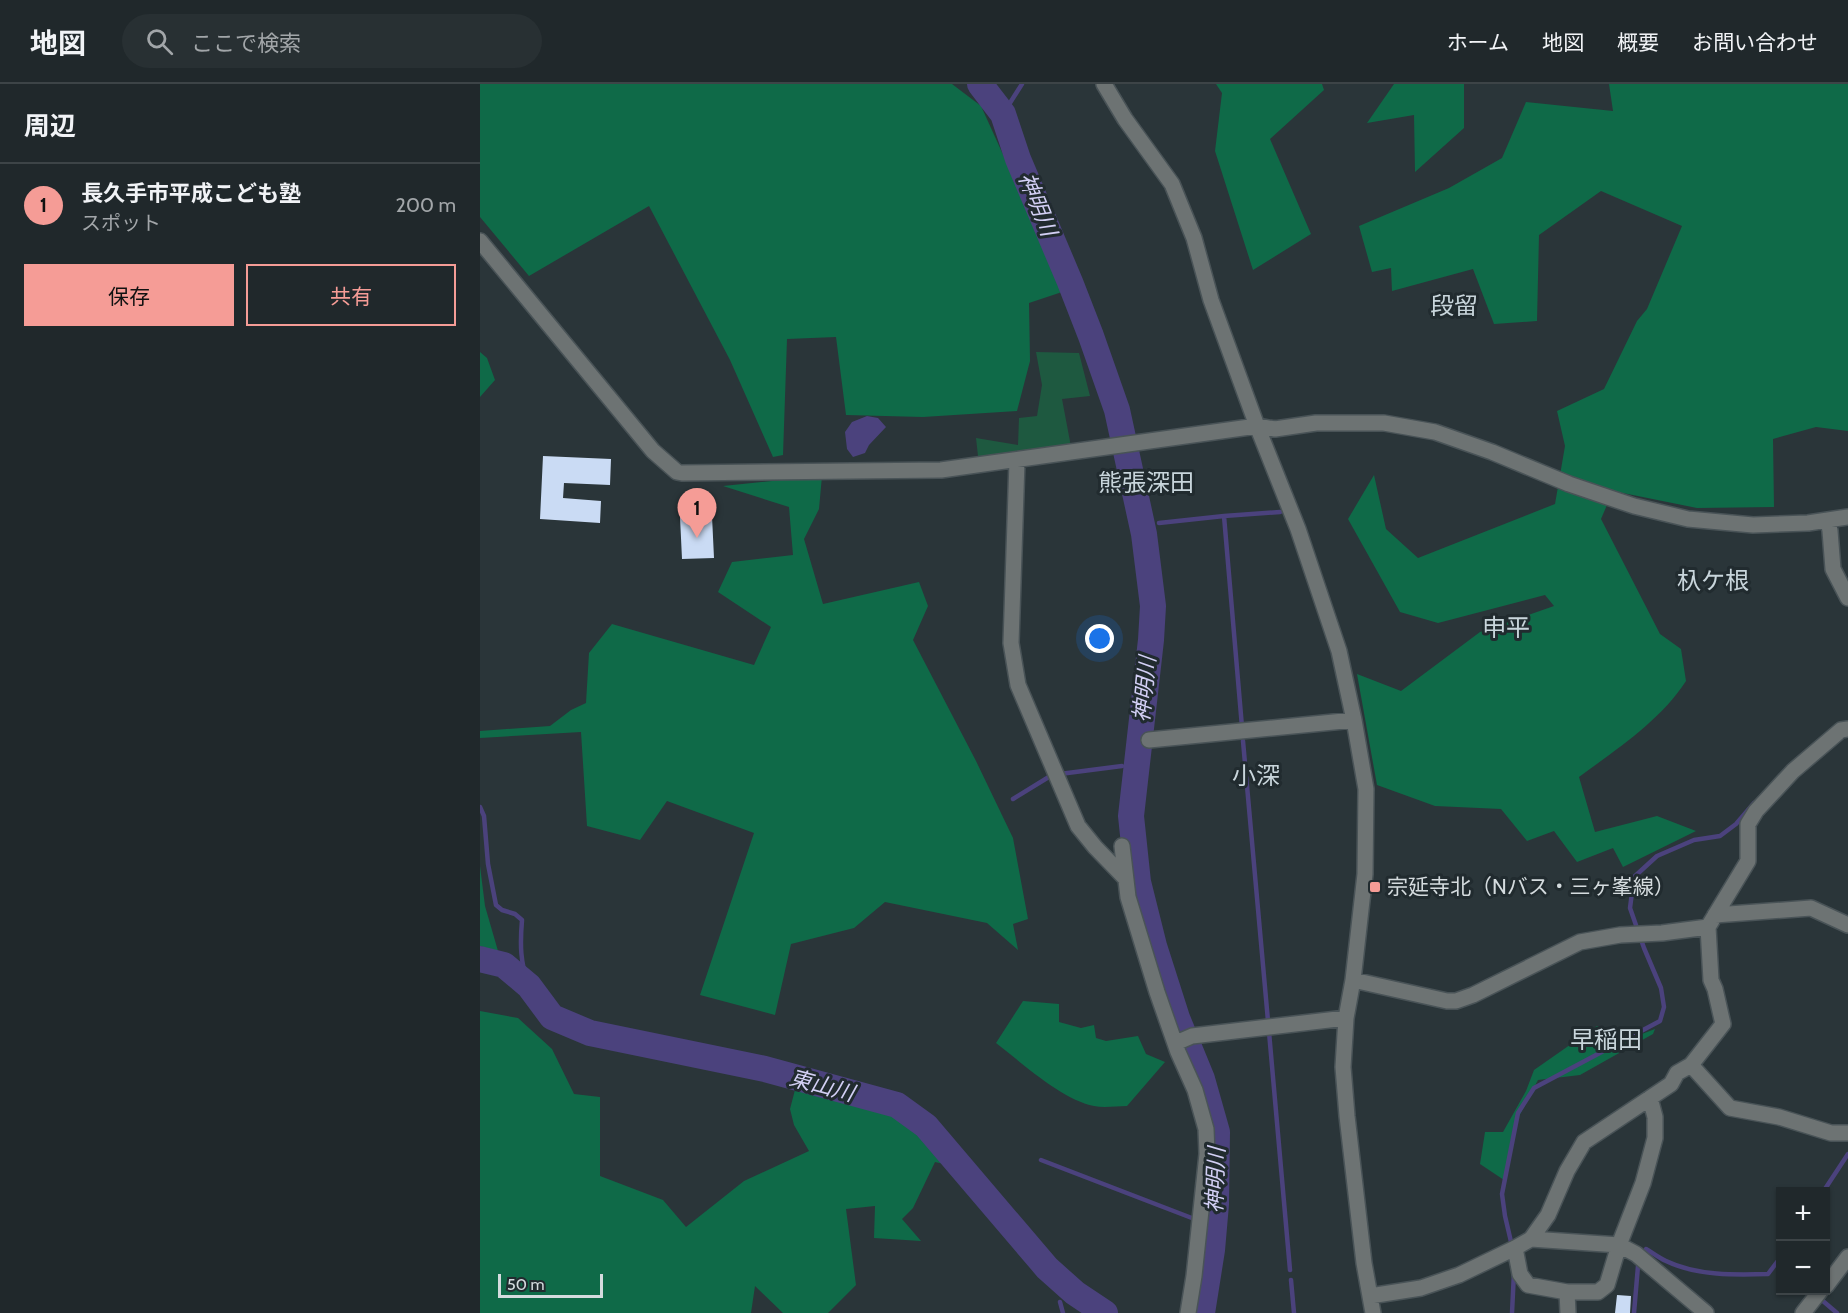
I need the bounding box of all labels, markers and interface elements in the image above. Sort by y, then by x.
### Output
search box [122,14,542,68]
icon: search [143,25,176,58]
text: 地図 [30,26,86,60]
text: ここで検索 [191,30,301,57]
text: ホーム [1447,30,1509,55]
text: 地図 [1542,30,1584,55]
text: 概要 [1617,30,1659,55]
text: お問い合わせ [1692,30,1818,55]
text: 周辺 [24,110,76,142]
water label: 神明川 [1013,169,1063,242]
text: 長久手市平成こども塾 [81,180,301,207]
text: 1 [40,193,47,217]
text: 200 m [396,193,456,217]
text: スポット [81,211,161,235]
button: 保存 [24,264,234,326]
button: 共有 [246,264,456,326]
district label: 段留 [1430,291,1478,320]
district label: 熊張深田 [1098,468,1194,497]
pin: 1 [678,488,716,538]
district label: 杁ケ根 [1677,566,1749,595]
district label: 申平 [1482,613,1530,642]
your location [1085,624,1114,653]
water label: 神明川 [1128,653,1162,723]
district label: 小深 [1232,761,1280,790]
place label: 宗延寺北（Nバス・三ヶ峯線） [1387,874,1675,899]
marker: 宗延寺北（Nバス・三ヶ峯線） [1368,880,1382,894]
district label: 早稲田 [1570,1025,1642,1054]
water label: 東山川 [786,1064,859,1108]
water label: 神明川 [1201,1145,1230,1213]
map controls [1776,1187,1830,1295]
button: + [1776,1187,1830,1241]
button: − [1776,1241,1830,1295]
scale bar [498,1271,603,1298]
text: 50 m [507,1275,544,1294]

